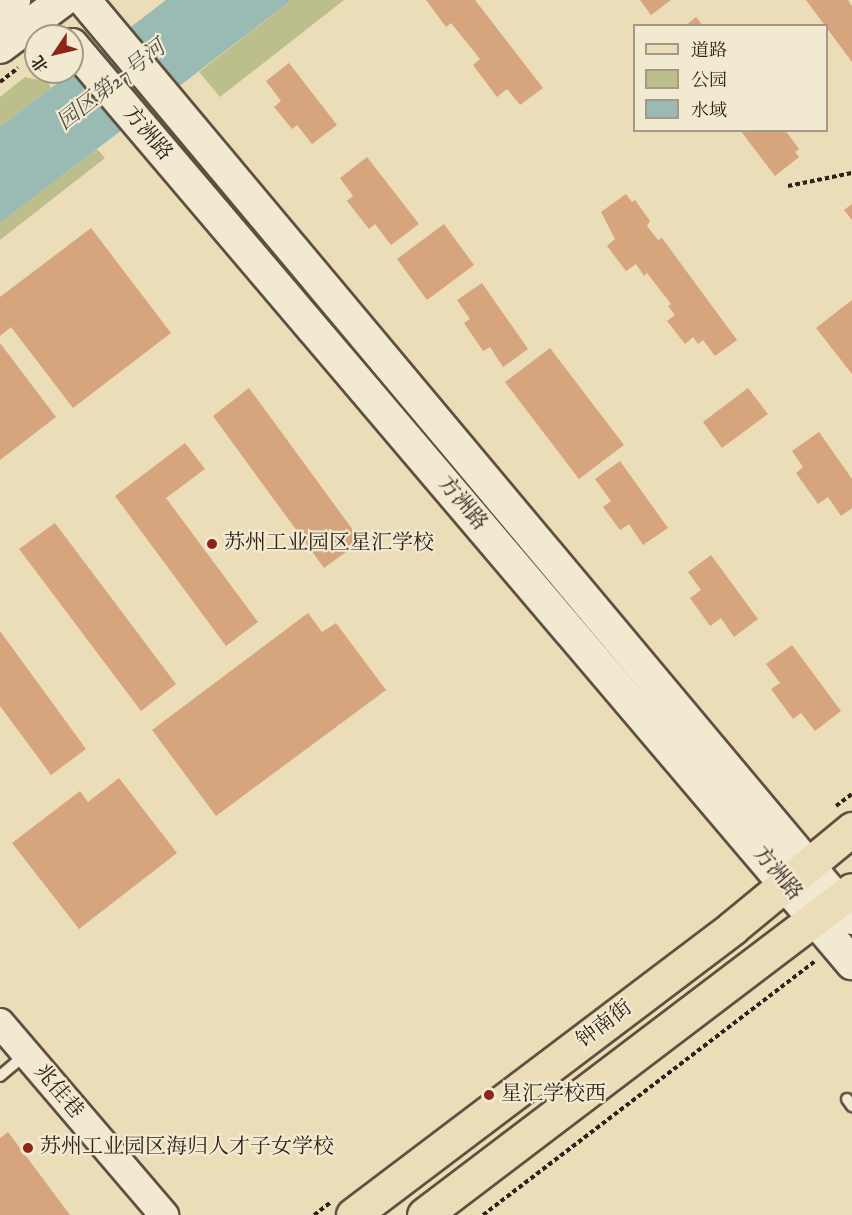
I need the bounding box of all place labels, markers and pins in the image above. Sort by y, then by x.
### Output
place label: 苏州工业园区星汇学校 [224,531,434,557]
marker: 苏州工业园区星汇学校 [205,537,219,551]
place label: 星汇学校西 [501,1082,606,1108]
marker: 星汇学校西 [482,1088,496,1102]
place label: 苏州工业园区海归人才子女学校 [40,1135,334,1161]
marker: 苏州工业园区海归人才子女学校 [21,1141,35,1155]

